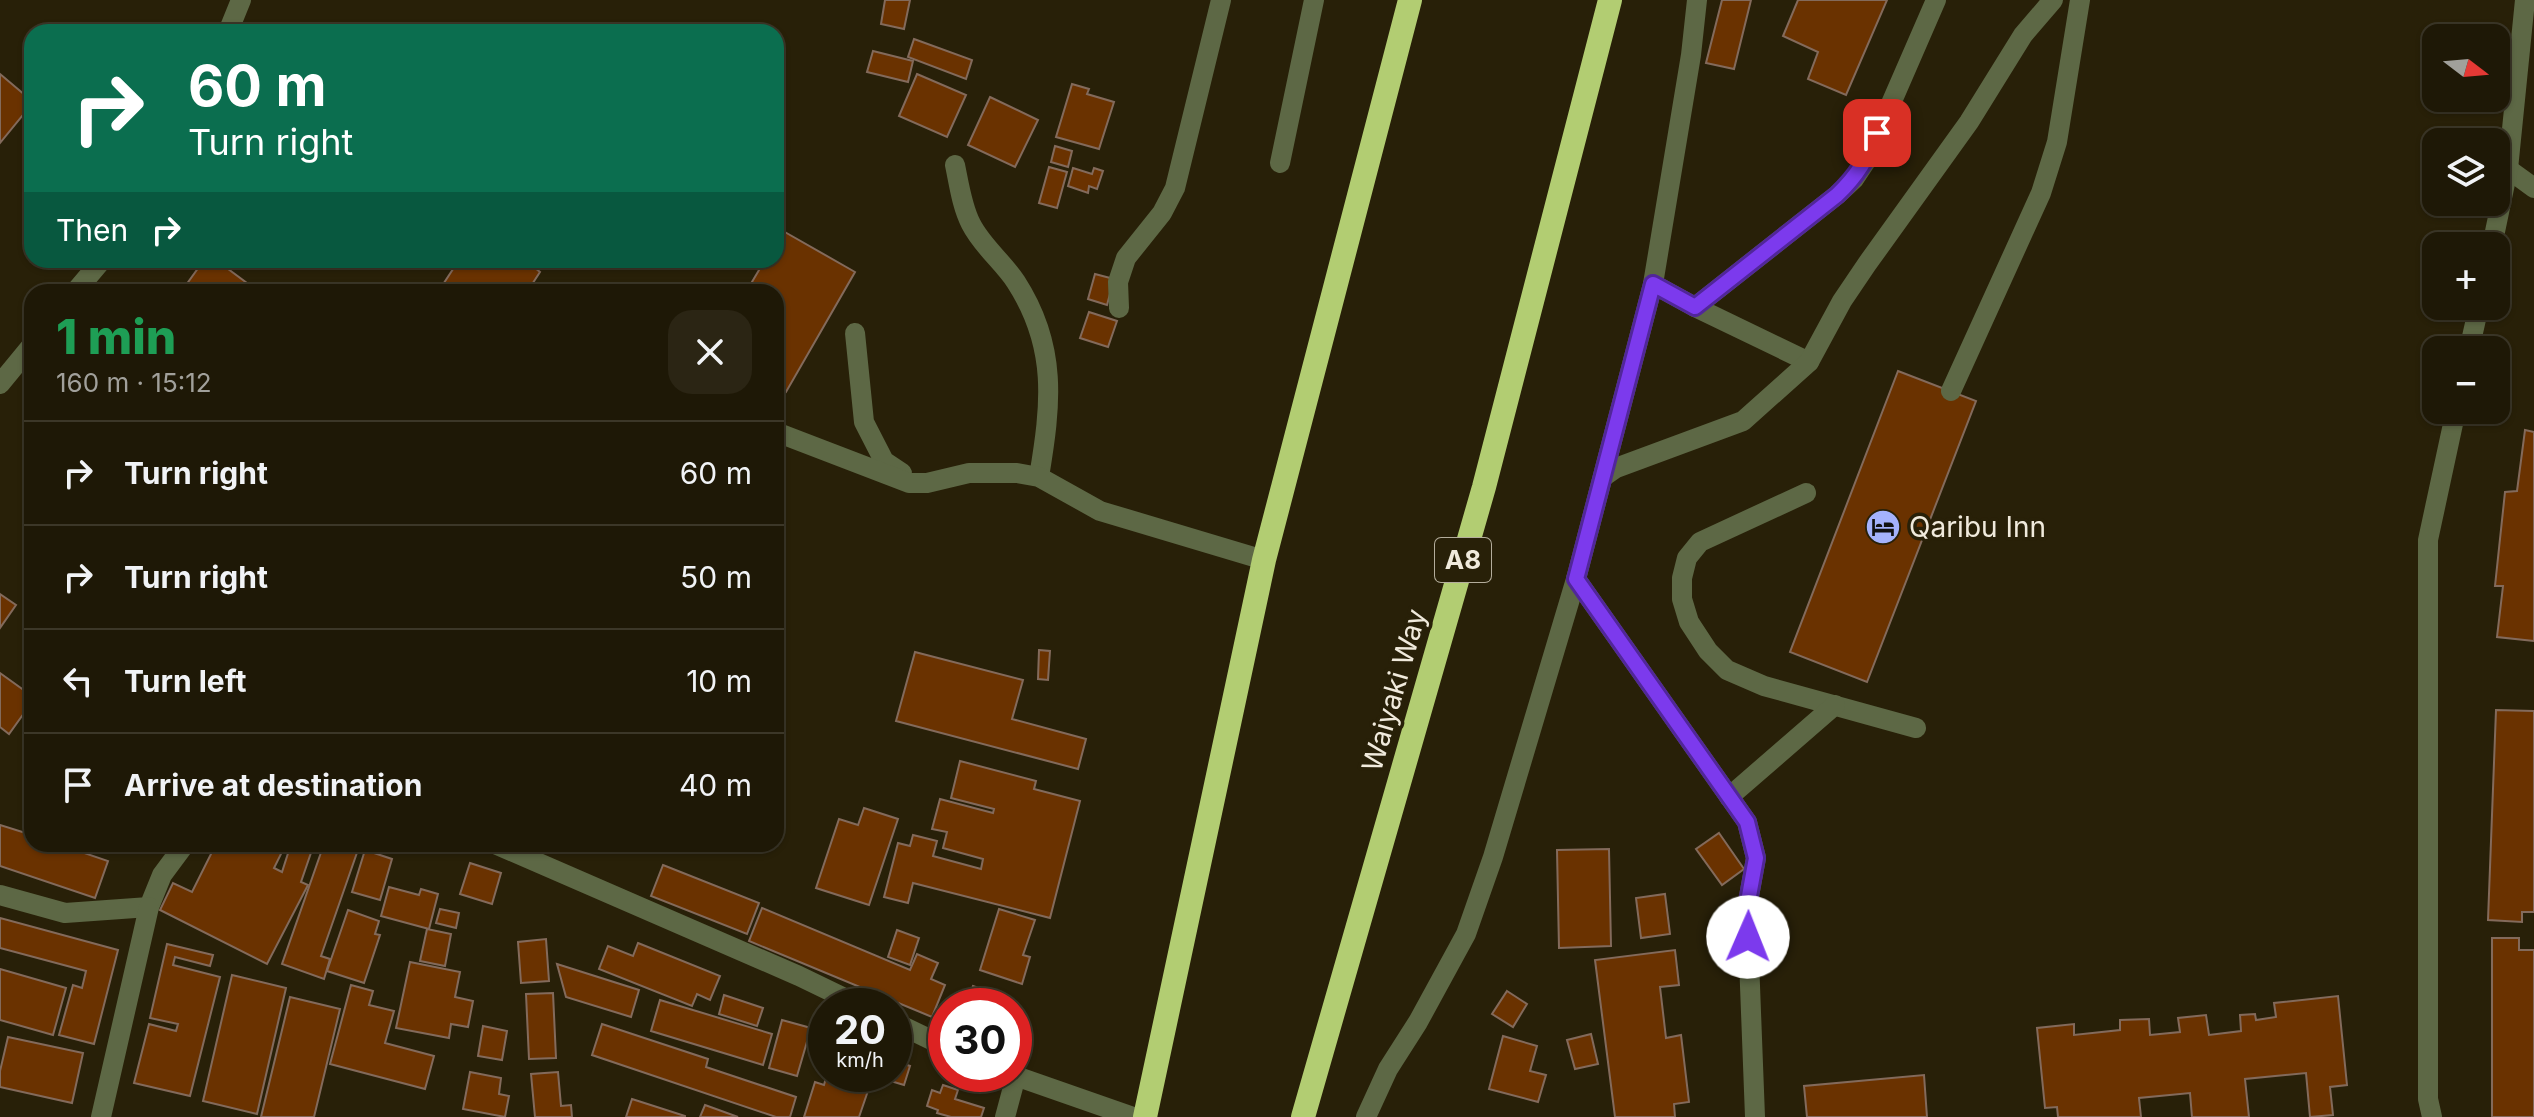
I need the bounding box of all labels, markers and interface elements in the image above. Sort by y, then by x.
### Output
north arrow [2422,24,2510,112]
map controls [2422,24,2510,424]
text: 60 m [188,52,327,120]
icon: right [56,56,160,160]
pin [1843,99,1911,167]
icon: arrive [1855,111,1899,155]
text: Turn right [188,120,353,164]
button: layers [2422,128,2510,216]
icon: right [144,208,188,252]
text: Then [56,212,128,248]
button: + [2422,232,2510,320]
text: 1 min [56,307,176,366]
button: close [668,310,752,394]
button: − [2422,336,2510,424]
text: 160 m · 15:12 [56,367,212,398]
icon: right [56,451,100,495]
text: Turn right [124,455,268,491]
text: 60 m [680,455,752,491]
hotel icon: Qaribu Inn [1864,508,1902,546]
place label: Qaribu Inn [1909,510,2046,544]
road number: A8 [1435,538,1491,582]
icon: right [56,555,100,599]
text: Turn right [124,559,268,595]
text: 50 m [680,559,752,595]
street label: Waiyaki Way [1355,605,1433,775]
icon: left [56,659,100,703]
text: Turn left [124,663,246,699]
text: 10 m [686,663,752,699]
icon: arrive [56,763,100,807]
text: Arrive at destination [124,767,422,803]
text: 40 m [679,767,752,803]
position arrow [1706,895,1790,979]
speed limit sign: 30 [928,988,1032,1092]
text: 20 [834,1005,886,1054]
text: km/h [836,1048,884,1072]

